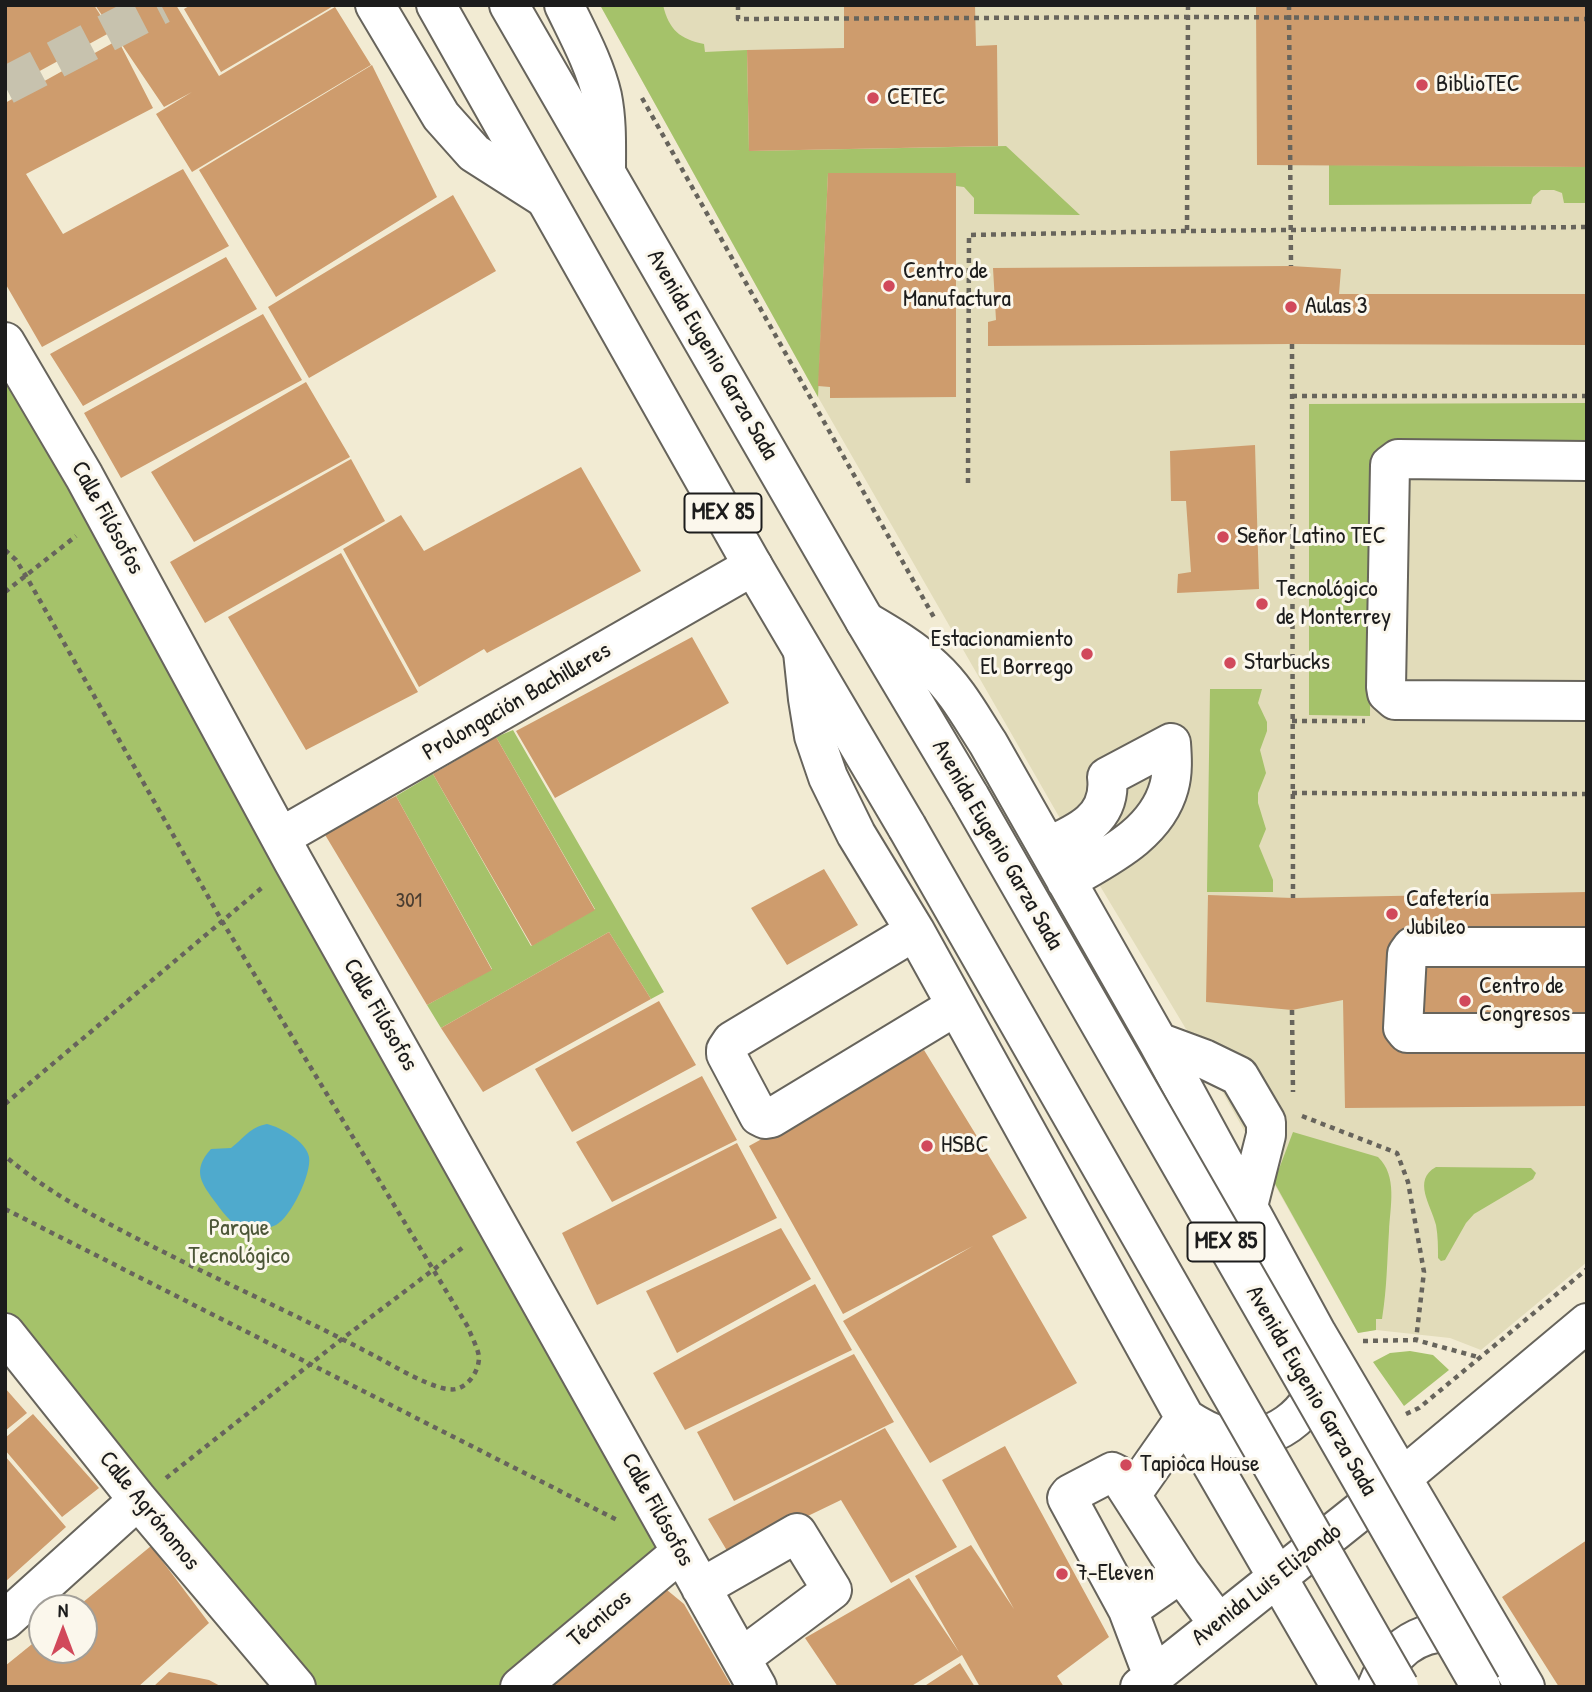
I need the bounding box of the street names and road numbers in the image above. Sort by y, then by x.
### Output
street label: Avenida Eugenio Garza Sada [640,245,784,465]
street label: Calle Filósofos [64,456,150,580]
road number: MEX 85 [684,494,762,533]
street label: Prolongación Bachilleres [418,636,616,768]
street label: Avenida Eugenio Garza Sada [925,735,1069,955]
street label: Calle Filósofos [336,954,424,1076]
road number: MEX 85 [1188,1222,1264,1261]
street label: Avenida Eugenio Garza Sada [1239,1281,1383,1501]
street label: Calle Agrónomos [92,1446,206,1576]
street label: Calle Filósofos [614,1448,700,1572]
street label: Avenida Luis Elizondo [1186,1518,1348,1652]
street label: Técnicos [562,1584,638,1654]

